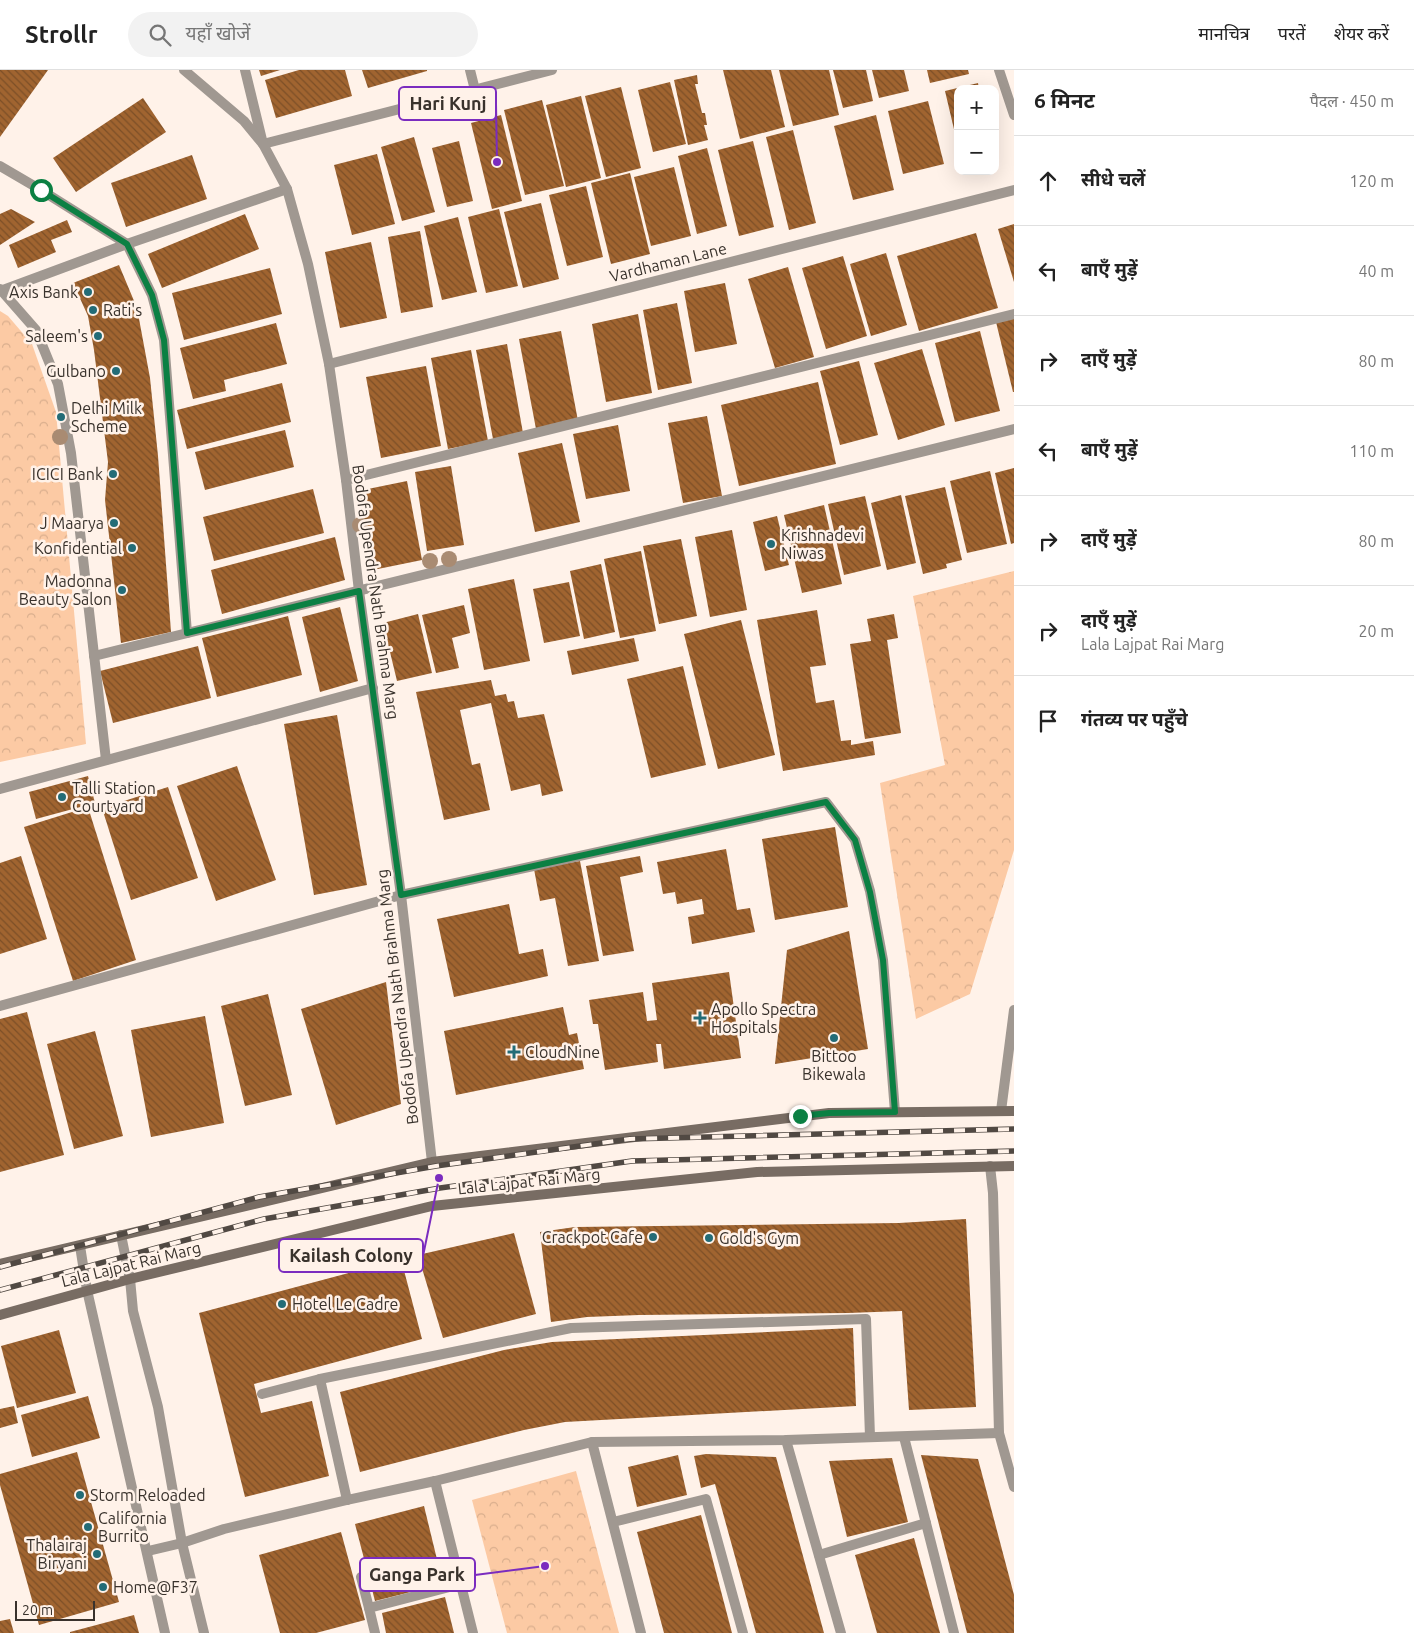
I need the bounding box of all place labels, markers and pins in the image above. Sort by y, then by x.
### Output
callout: Hari Kunj [399,87,496,120]
place label: Axis Bank [9,283,78,301]
marker: Axis Bank [82,286,94,298]
place label: Rati's [103,301,142,319]
marker: Rati's [87,304,99,316]
place label: Saleem's [25,327,88,345]
marker: Saleem's [92,330,104,342]
place label: Gulbano [46,362,106,380]
marker: Gulbano [110,365,122,377]
place label: Delhi Milk Scheme [71,399,142,435]
marker: Delhi Milk Scheme [55,411,67,423]
place label: ICICI Bank [32,465,103,483]
marker: ICICI Bank [107,468,119,480]
place label: J Maarya [40,514,104,532]
marker: J Maarya [108,517,120,529]
place label: Krishnadevi Niwas [781,526,864,562]
marker: Krishnadevi Niwas [765,538,777,550]
place label: Konfidential [34,539,122,557]
marker: Konfidential [126,542,138,554]
place label: Madonna Beauty Salon [19,572,112,608]
marker: Madonna Beauty Salon [116,584,128,596]
place label: Talli Station Courtyard [72,779,156,815]
marker: Talli Station Courtyard [56,791,68,803]
place label: Apollo Spectra Hospitals [711,1000,816,1036]
marker: Apollo Spectra Hospitals [693,1011,707,1025]
marker: Bittoo Bikewala [828,1032,840,1044]
place label: CloudNine [525,1043,600,1061]
marker: CloudNine [507,1045,521,1059]
place label: Bittoo Bikewala [802,1047,866,1083]
place label: Crackpot Cafe [542,1228,643,1246]
place label: Gold's Gym [719,1229,799,1247]
marker: Crackpot Cafe [647,1231,659,1243]
marker: Gold's Gym [703,1232,715,1244]
callout: Kailash Colony [279,1239,423,1272]
place label: Hotel Le Cadre [292,1295,398,1313]
marker: Hotel Le Cadre [276,1298,288,1310]
place label: Storm Reloaded [90,1486,206,1504]
marker: Storm Reloaded [74,1489,86,1501]
place label: California Burrito [98,1509,167,1545]
marker: California Burrito [82,1521,94,1533]
place label: Thalairaj Biryani [26,1536,87,1572]
marker: Thalairaj Biryani [91,1548,103,1560]
callout: Ganga Park [360,1558,475,1591]
place label: Home@F37 [113,1578,198,1596]
marker: Home@F37 [97,1581,109,1593]

